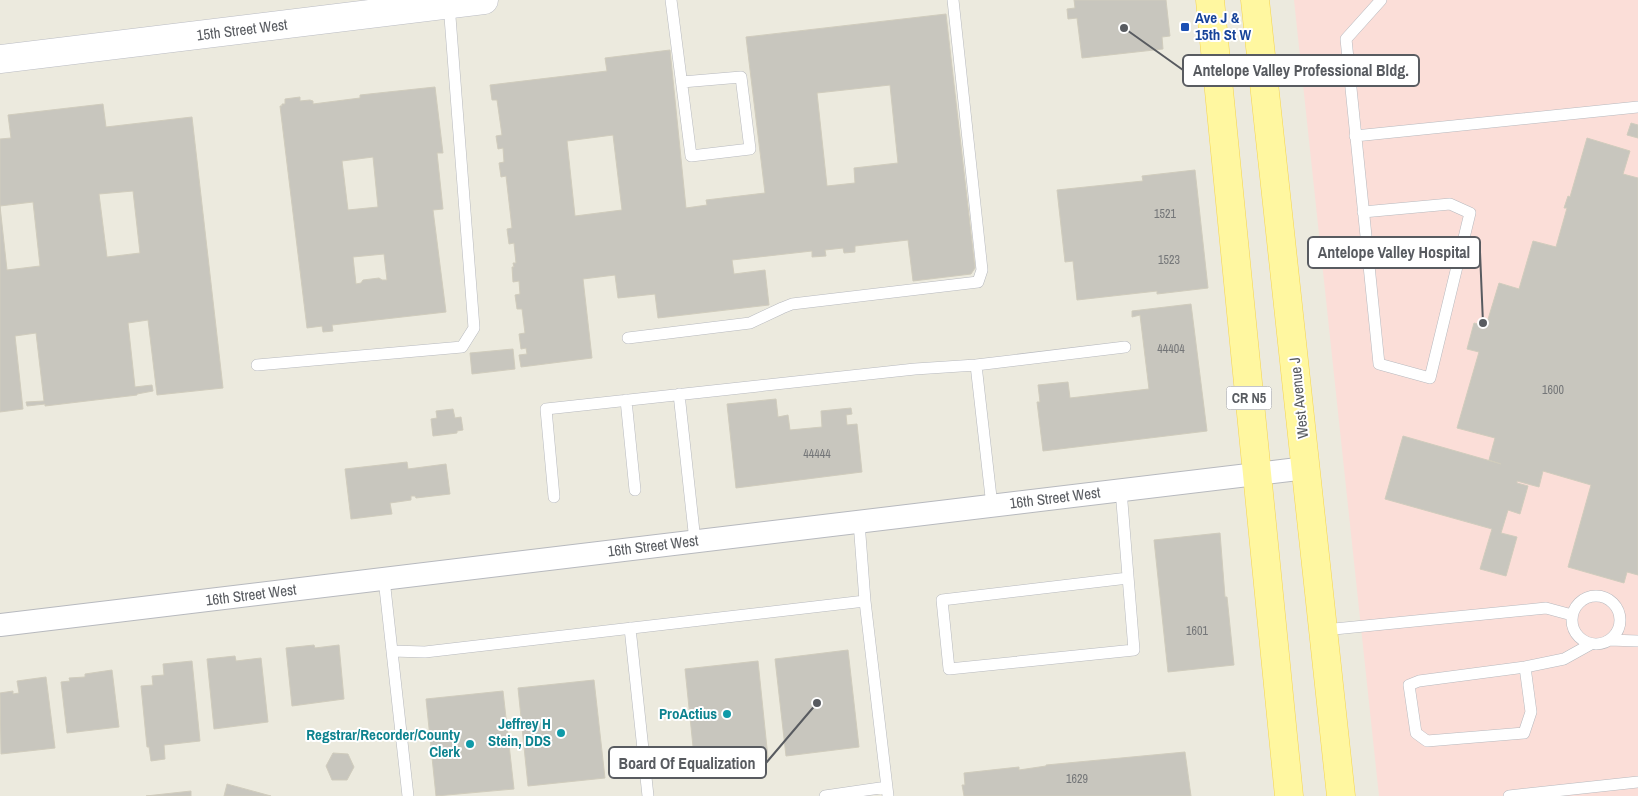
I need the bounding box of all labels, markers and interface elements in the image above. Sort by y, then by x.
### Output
place label: Ave J & 15th St W [1195,7,1251,45]
street label: 15th Street West [195,13,289,45]
marker: Ave J & 15th St W [1179,21,1191,33]
callout: Antelope Valley Professional Bldg. [1183,55,1419,86]
text: Antelope Valley Professional Bldg. [1193,59,1409,81]
house number: 1521 [1154,206,1176,222]
callout: Antelope Valley Hospital [1308,237,1480,268]
text: Antelope Valley Hospital [1318,241,1470,263]
house number: 1523 [1158,252,1180,268]
house number: 44404 [1157,341,1185,357]
street label: West Avenue J [1284,356,1313,440]
house number: 1600 [1542,382,1564,398]
road number: CR N5 [1226,386,1272,409]
house number: 44444 [803,446,831,462]
street label: 16th Street West [1008,481,1102,513]
street label: 16th Street West [606,529,700,561]
street label: 16th Street West [204,578,298,610]
house number: 1601 [1186,623,1208,639]
place label: ProActius [659,703,717,724]
marker: ProActius [721,708,733,720]
place label: Jeffrey H Stein, DDS [488,713,551,751]
place label: Regstrar/Recorder/County Clerk [306,724,460,762]
marker: Jeffrey H Stein, DDS [555,727,567,739]
marker: Regstrar/Recorder/County Clerk [464,738,476,750]
callout: Board Of Equalization [609,747,766,778]
text: Board Of Equalization [618,752,756,774]
house number: 1629 [1066,771,1088,787]

